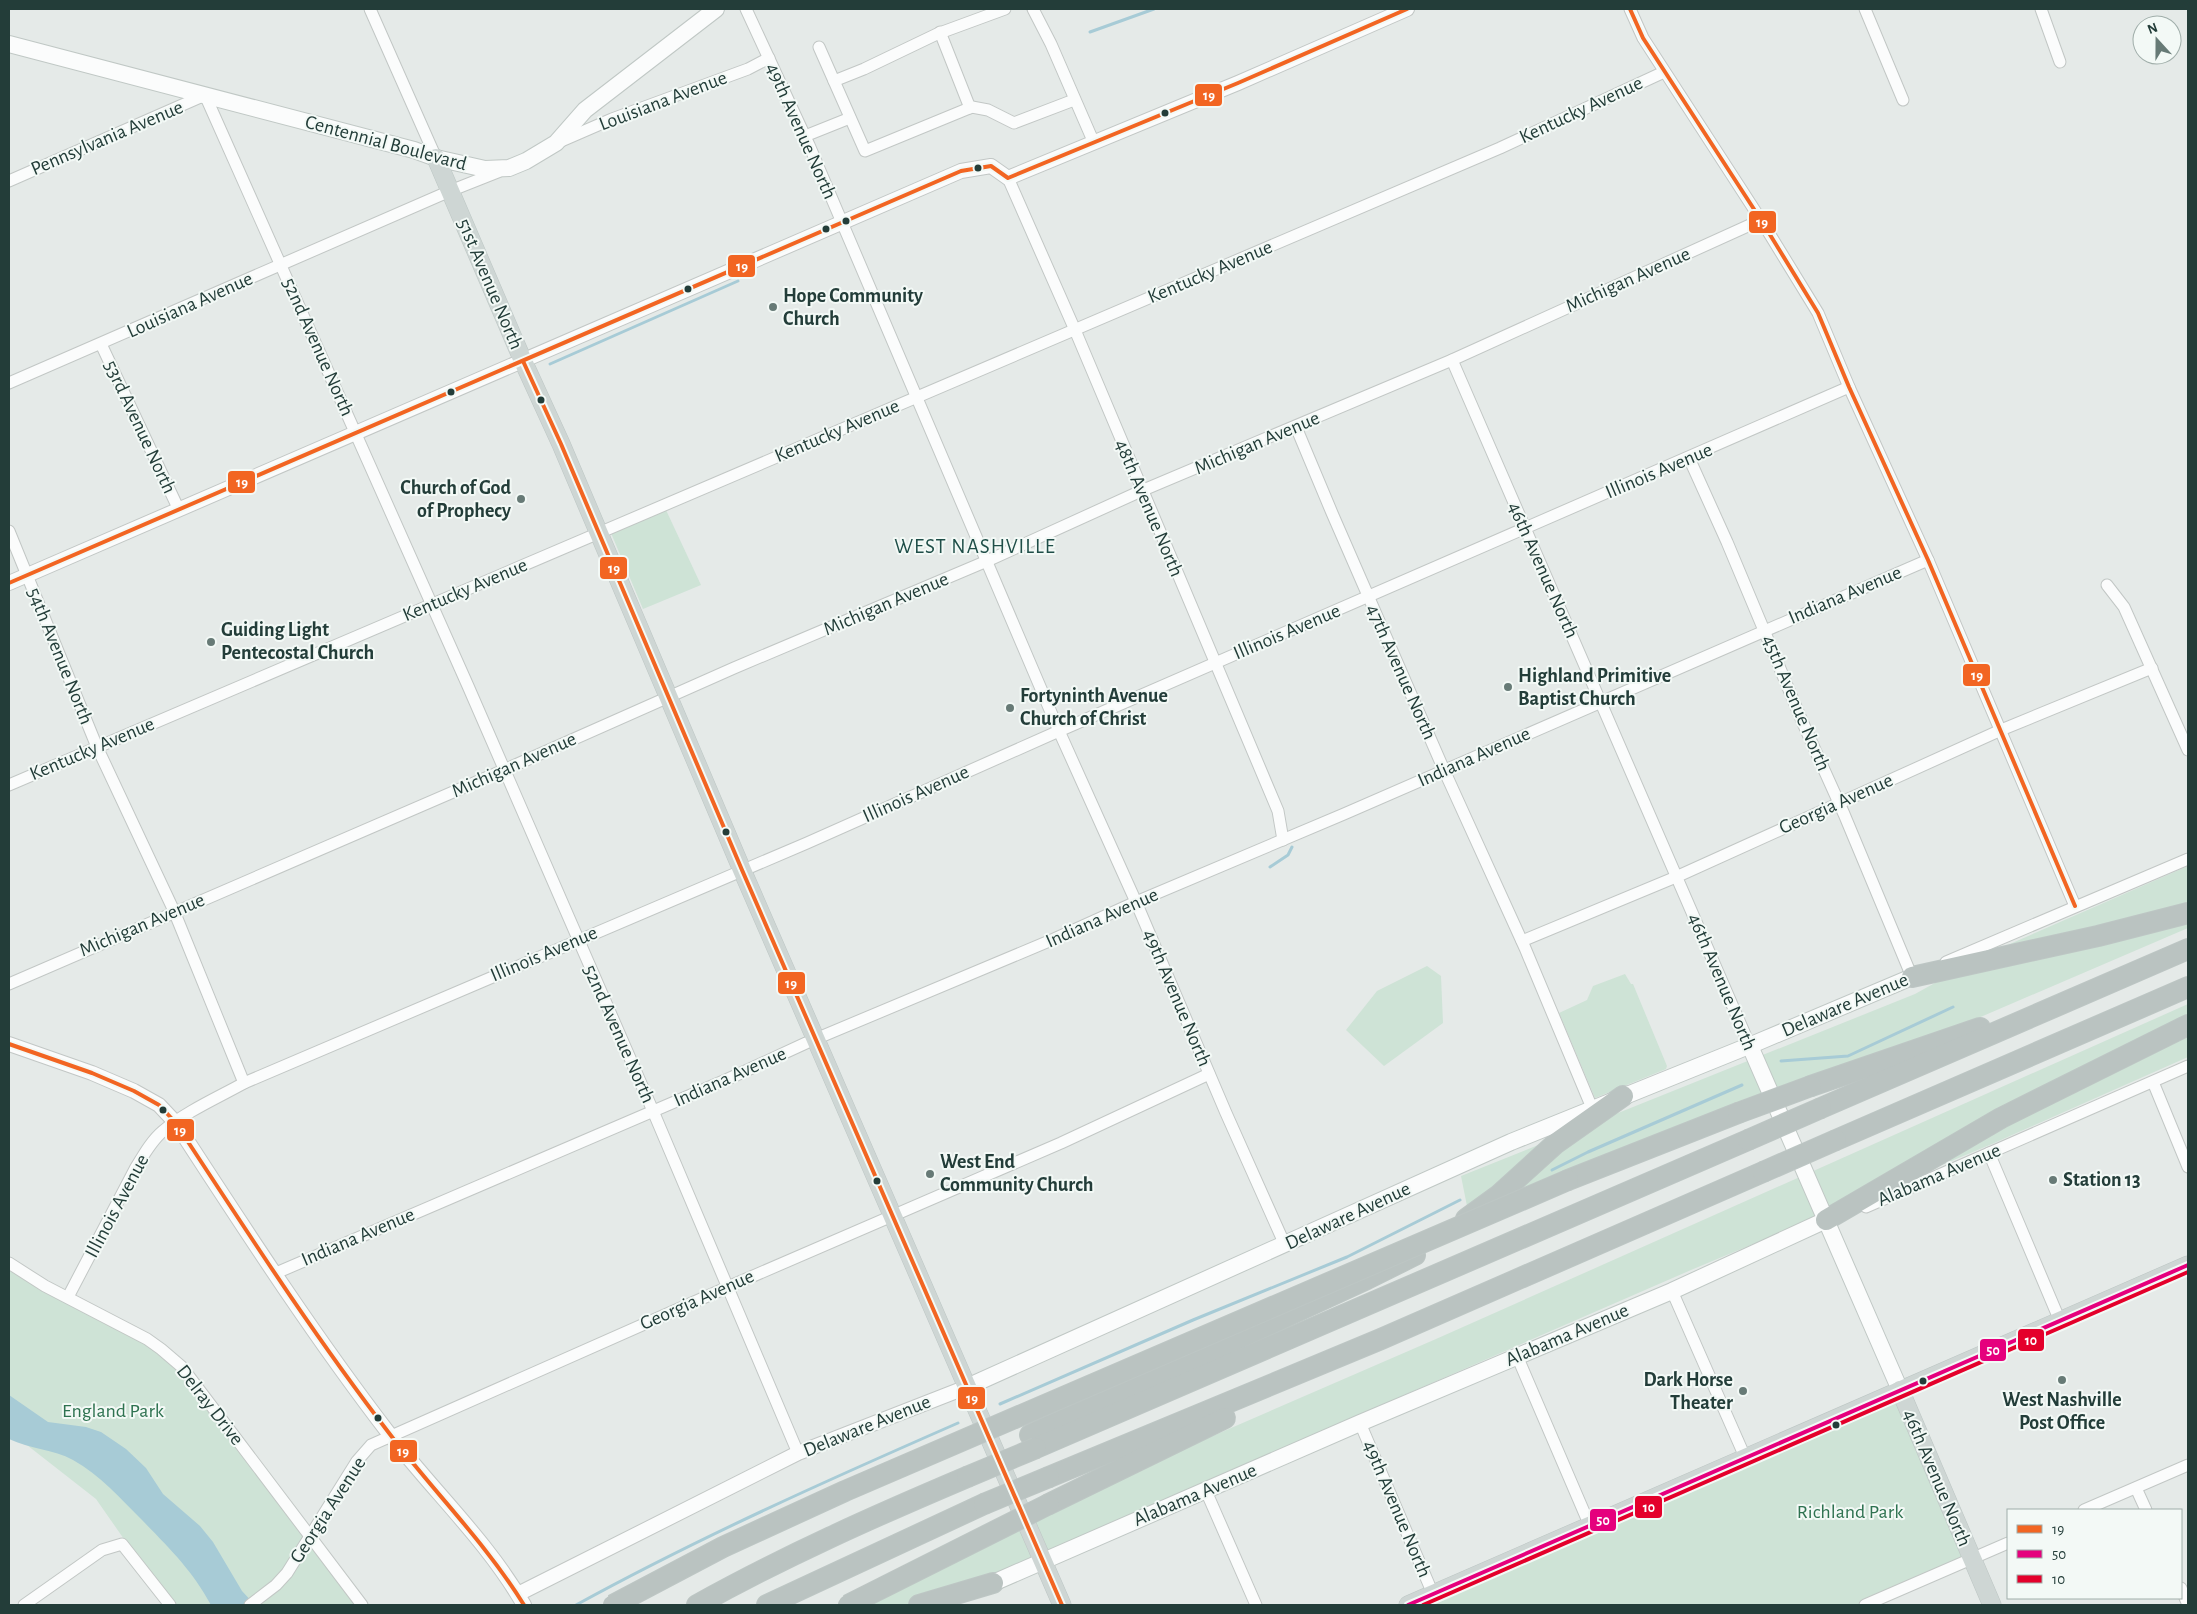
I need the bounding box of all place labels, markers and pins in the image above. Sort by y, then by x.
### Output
unlabelled marker [1160,108,1170,118]
unlabelled marker [973,163,983,173]
unlabelled marker [841,216,851,226]
unlabelled marker [821,224,831,234]
unlabelled marker [683,284,693,294]
place label: Hope Community Church [783,286,923,329]
marker: Hope Community Church [767,301,779,313]
unlabelled marker [446,387,456,397]
unlabelled marker [536,395,546,405]
place label: Church of God of Prophecy [400,478,511,521]
marker: Church of God of Prophecy [515,493,527,505]
place label: Guiding Light Pentecostal Church [221,620,374,663]
marker: Guiding Light Pentecostal Church [205,636,217,648]
place label: Highland Primitive Baptist Church [1518,666,1671,709]
marker: Highland Primitive Baptist Church [1502,681,1514,693]
place label: Fortyninth Avenue Church of Christ [1020,686,1168,729]
marker: Fortyninth Avenue Church of Christ [1004,702,1016,714]
unlabelled marker [721,827,731,837]
unlabelled marker [158,1105,168,1115]
place label: West End Community Church [940,1152,1093,1195]
marker: West End Community Church [924,1168,936,1180]
place label: Station 13 [2063,1170,2141,1190]
marker: Station 13 [2047,1174,2059,1186]
unlabelled marker [872,1176,882,1186]
place label: Dark Horse Theater [1643,1370,1733,1413]
marker: West Nashville Post Office [2056,1374,2068,1386]
unlabelled marker [1918,1376,1928,1386]
marker: Dark Horse Theater [1737,1385,1749,1397]
place label: West Nashville Post Office [2002,1390,2122,1433]
unlabelled marker [373,1413,383,1423]
unlabelled marker [1831,1420,1841,1430]

